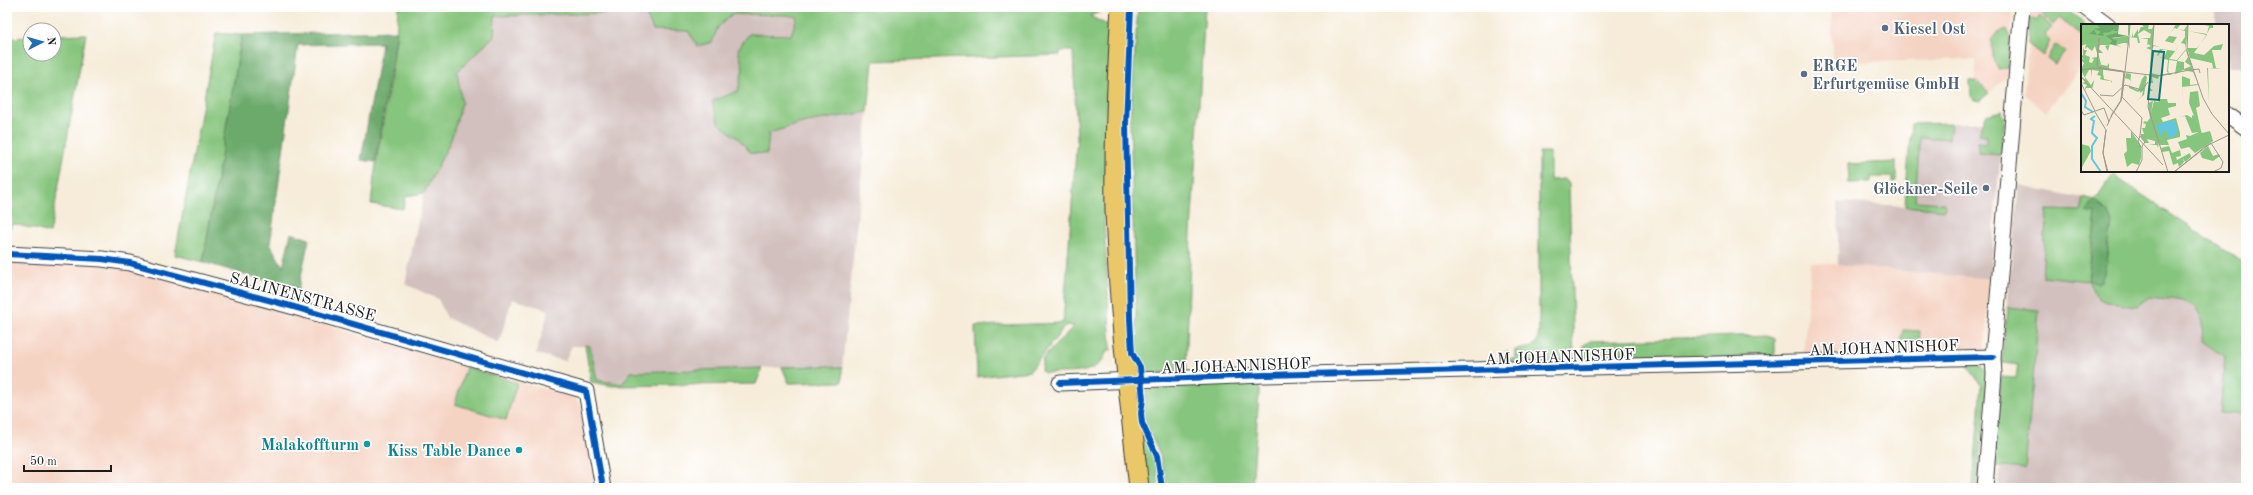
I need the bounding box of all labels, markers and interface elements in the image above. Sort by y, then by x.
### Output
north arrow [22,22,62,62]
place label: Kiesel Ost [1893,22,1966,38]
marker: Kiesel Ost [1880,23,1890,33]
inset map [2081,24,2229,172]
text: N [45,36,56,46]
place label: ERGE Erfurtgemüse GmbH [1812,59,1960,93]
marker: ERGE Erfurtgemüse GmbH [1799,69,1809,79]
place label: Glöckner-Seile [1873,182,1978,198]
marker: Glöckner-Seile [1981,183,1991,193]
street label: SALINENSTRASSE [228,271,377,325]
street label: AM JOHANNISHOF [1809,338,1959,360]
street label: AM JOHANNISHOF [1485,347,1635,369]
street label: AM JOHANNISHOF [1161,356,1311,378]
place label: Malakoffturm [261,438,359,454]
marker: Malakoffturm [362,439,372,449]
place label: Kiss Table Dance [387,444,511,460]
marker: Kiss Table Dance [514,445,524,455]
scale bar [24,447,111,473]
text: 50 m [30,455,57,468]

